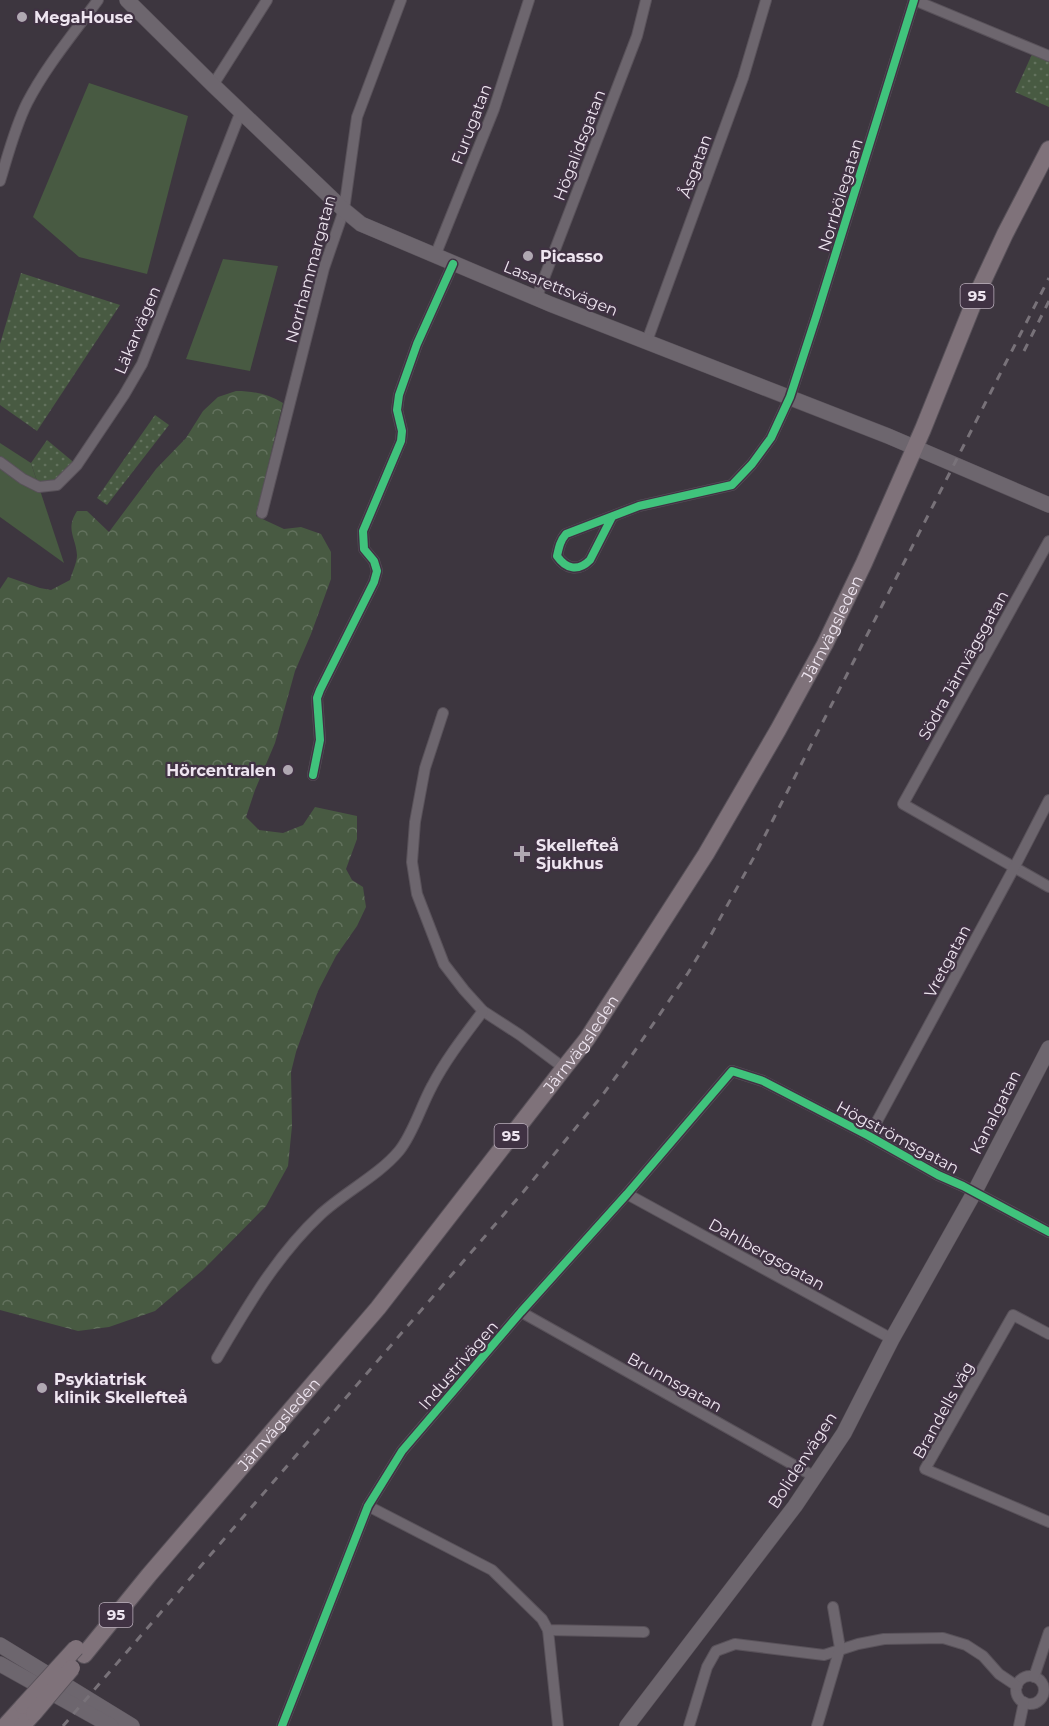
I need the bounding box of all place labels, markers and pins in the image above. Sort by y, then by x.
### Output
place label: MegaHouse [34,8,133,27]
marker: MegaHouse [15,10,29,24]
place label: Picasso [540,247,603,266]
marker: Picasso [521,249,535,263]
place label: Hörcentralen [166,761,276,780]
marker: Hörcentralen [281,763,295,777]
place label: Skellefteå Sjukhus [536,836,619,873]
marker: Skellefteå Sjukhus [513,845,531,863]
place label: Psykiatrisk klinik Skellefteå [54,1370,188,1407]
marker: Psykiatrisk klinik Skellefteå [35,1381,49,1395]

